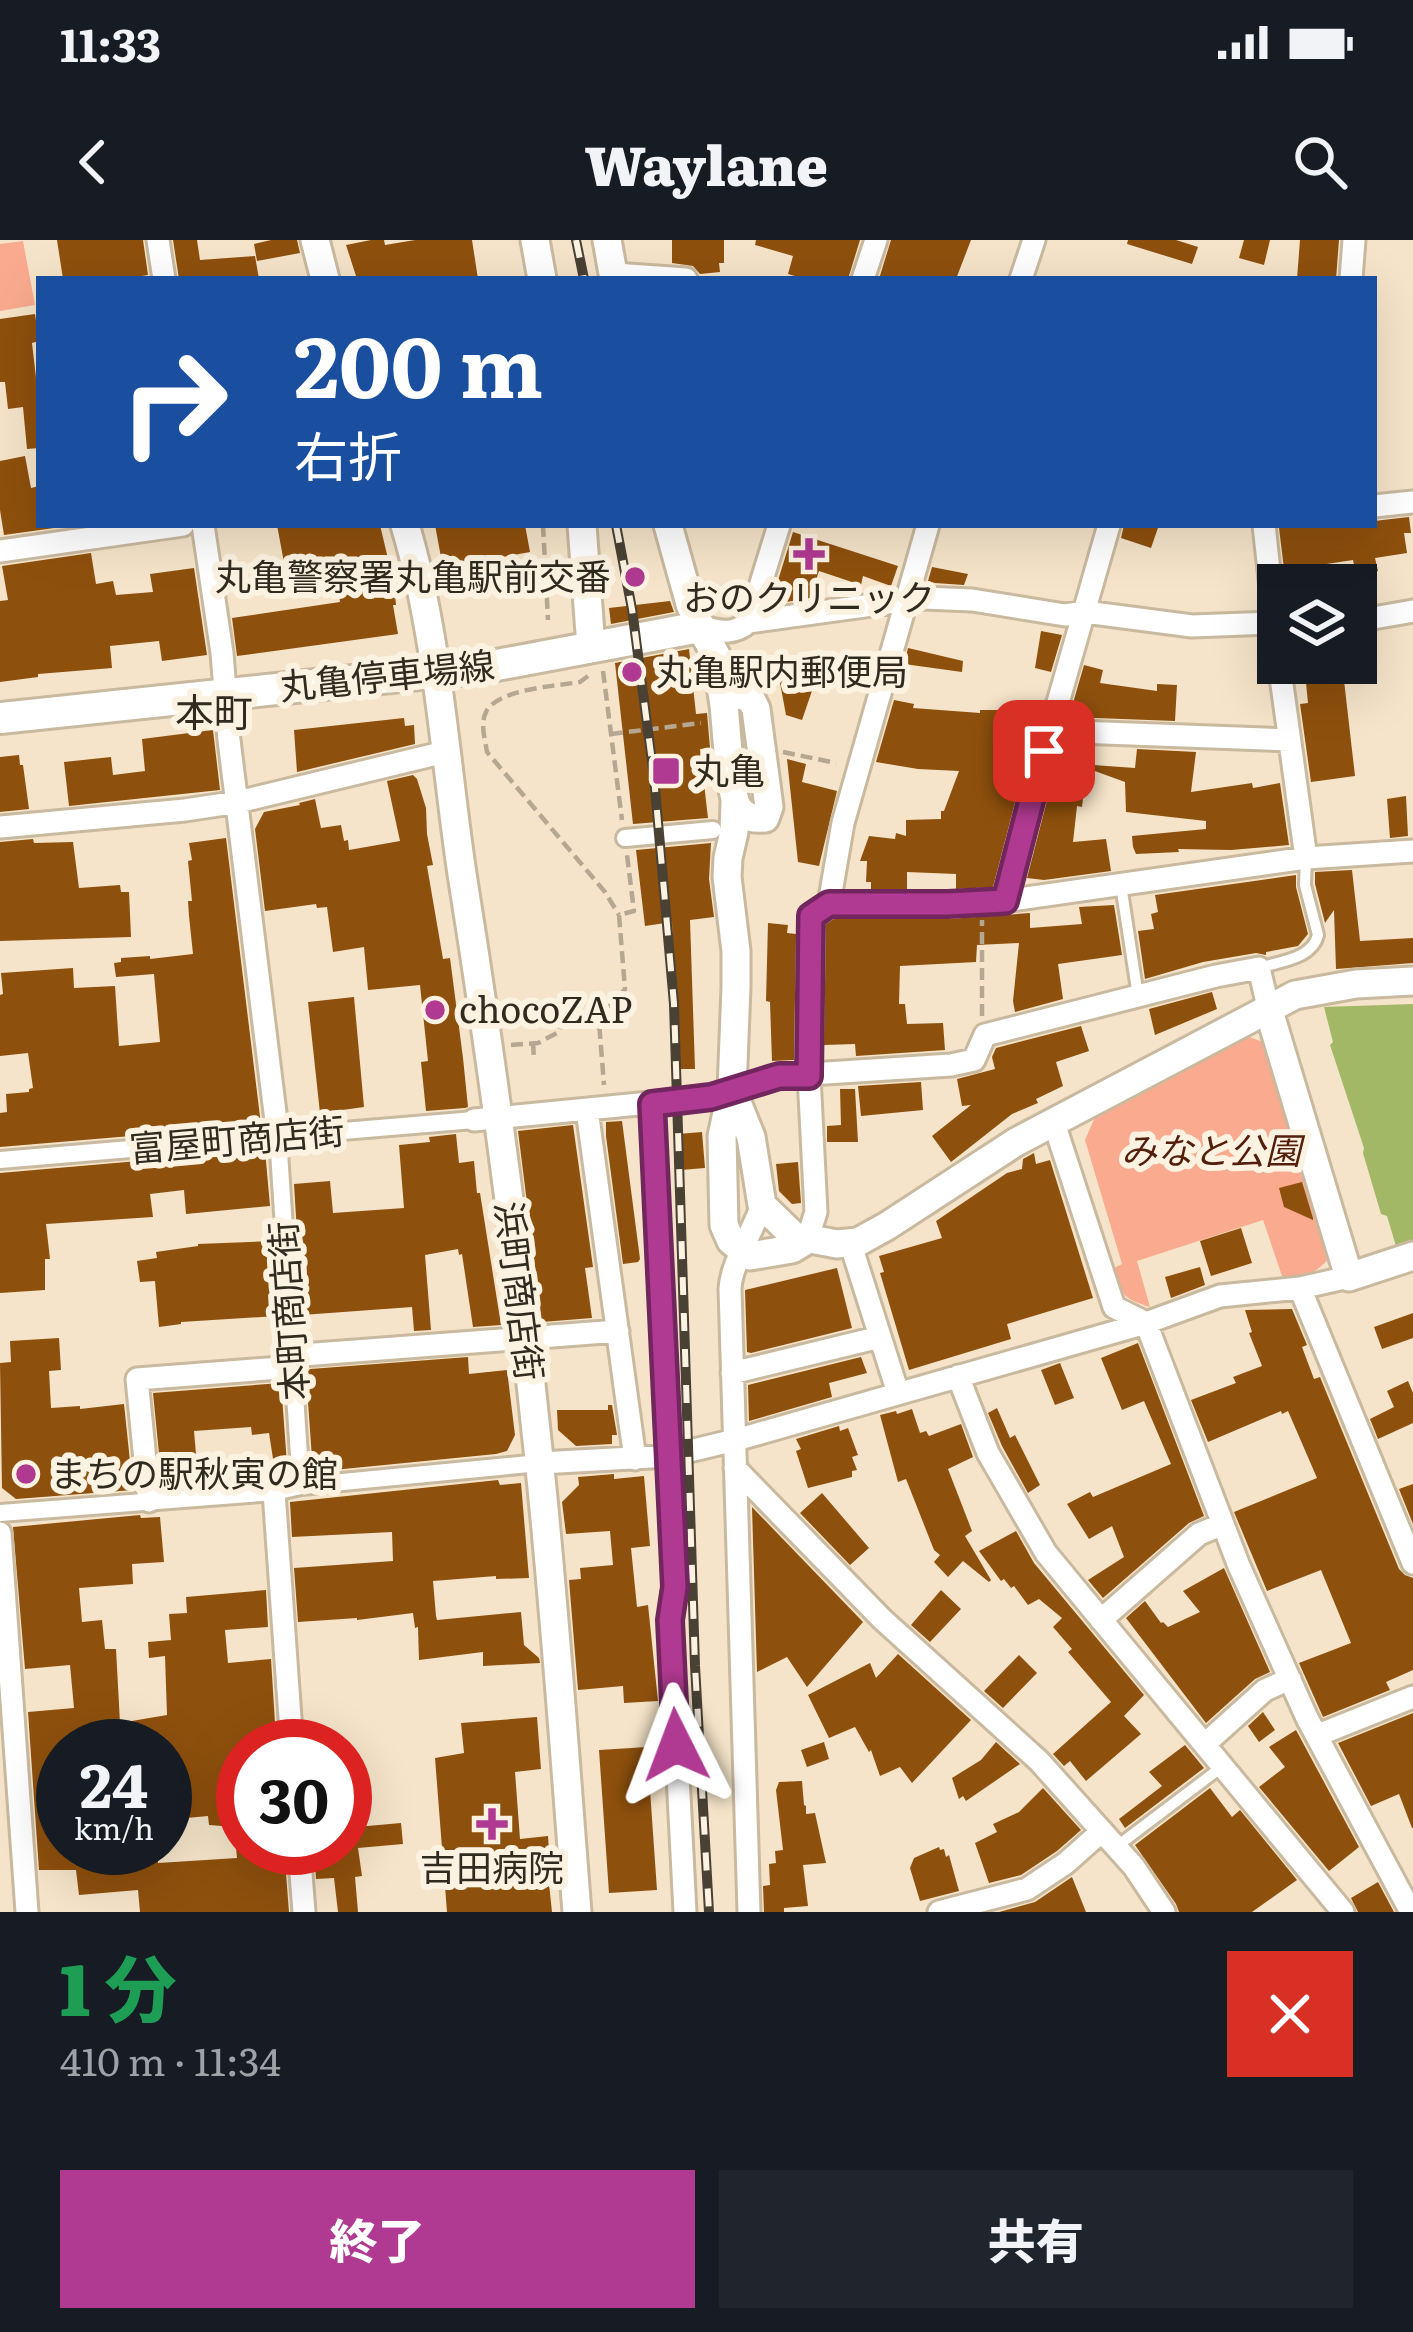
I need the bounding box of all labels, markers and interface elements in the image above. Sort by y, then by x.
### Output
text: 11:33 [60,9,161,76]
text: Waylane [585,122,828,203]
icon: back [60,129,126,195]
icon: search [1287,129,1353,195]
text: 200 m [294,299,543,424]
icon: right [96,324,252,480]
text: 右折 [294,413,402,494]
marker: おのクリニック [793,538,825,570]
place label: 丸亀警察署丸亀駅前交番 [215,548,611,601]
marker: 丸亀警察署丸亀駅前交番 [622,564,648,590]
map controls [1257,564,1377,684]
button: layers [1257,564,1377,684]
place label: おのクリニック [683,569,935,622]
street label: 丸亀停車場線 [277,636,497,711]
place label: 丸亀駅内郵便局 [656,643,908,696]
marker: 丸亀駅内郵便局 [619,659,645,685]
district label: 本町 [175,681,253,739]
pin [993,700,1095,802]
icon: arrive [1011,718,1077,784]
place label: 丸亀 [693,742,765,795]
marker: 丸亀 [650,755,682,787]
place label: chocoZAP [459,981,632,1034]
marker: chocoZAP [422,997,448,1023]
street label: 富屋町商店街 [127,1102,347,1173]
park label: みなと公園 [1121,1122,1306,1175]
street label: 浜町商店街 [484,1198,559,1383]
street label: 本町商店街 [254,1220,319,1403]
place label: まちの駅秋寅の館 [50,1445,338,1498]
marker: まちの駅秋寅の館 [13,1461,39,1487]
position arrow [613,1682,739,1808]
speed limit sign: 30 [216,1719,372,1875]
text: 24 [80,1737,148,1826]
text: km/h [74,1805,154,1849]
marker: 吉田病院 [476,1808,508,1840]
place label: 吉田病院 [420,1839,564,1892]
text: 1 分 [60,1931,177,2038]
button: close [1227,1951,1353,2077]
text: 410 m · 11:34 [60,2030,281,2088]
button: 終了 [60,2170,695,2308]
button: 共有 [719,2170,1353,2308]

